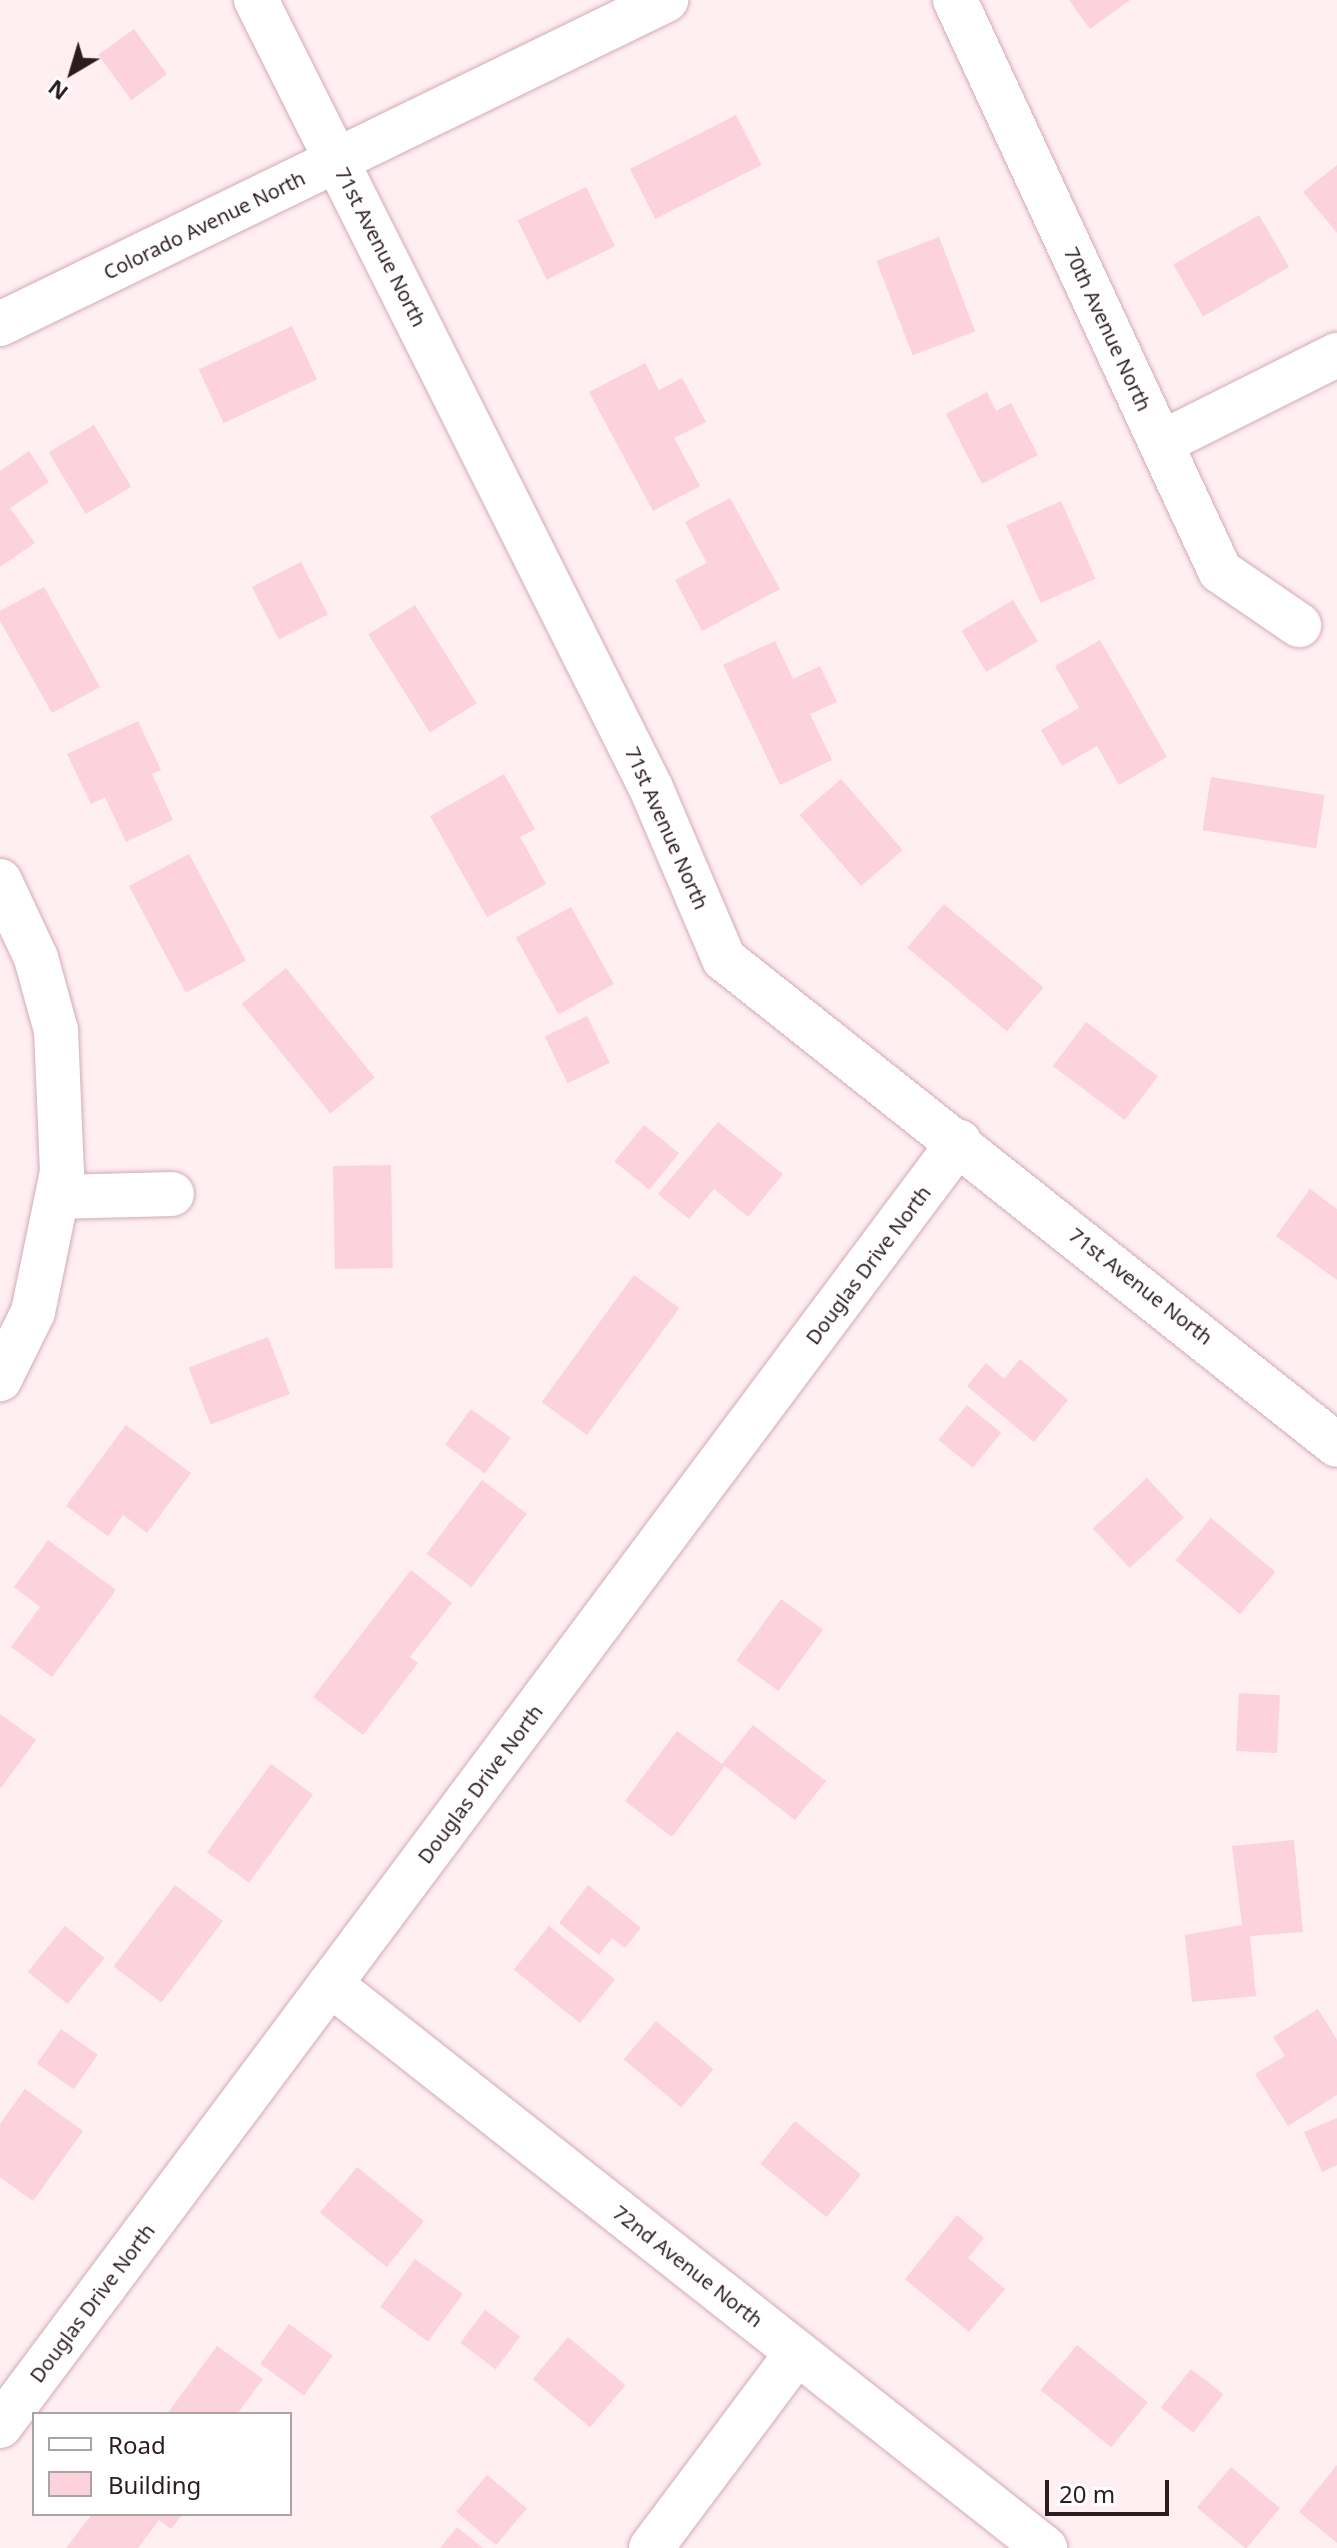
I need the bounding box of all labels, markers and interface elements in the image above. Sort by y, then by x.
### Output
north arrow [32,32,112,112]
text: N [41,74,74,108]
street label: 71st Avenue North [330,163,432,331]
street label: Colorado Avenue North [99,166,309,284]
street label: 70th Avenue North [1059,243,1157,415]
street label: 71st Avenue North [620,743,714,913]
street label: Douglas Drive North [801,1181,935,1349]
street label: 71st Avenue North [1064,1223,1218,1349]
street label: Douglas Drive North [413,1700,547,1868]
street label: 72nd Avenue North [608,2200,768,2332]
street label: Douglas Drive North [25,2219,159,2387]
legend [32,2412,292,2516]
text: Road [108,2428,166,2461]
scale bar [1049,2464,1173,2514]
text: Building [108,2468,201,2501]
text: 20 m [1059,2477,1115,2510]

